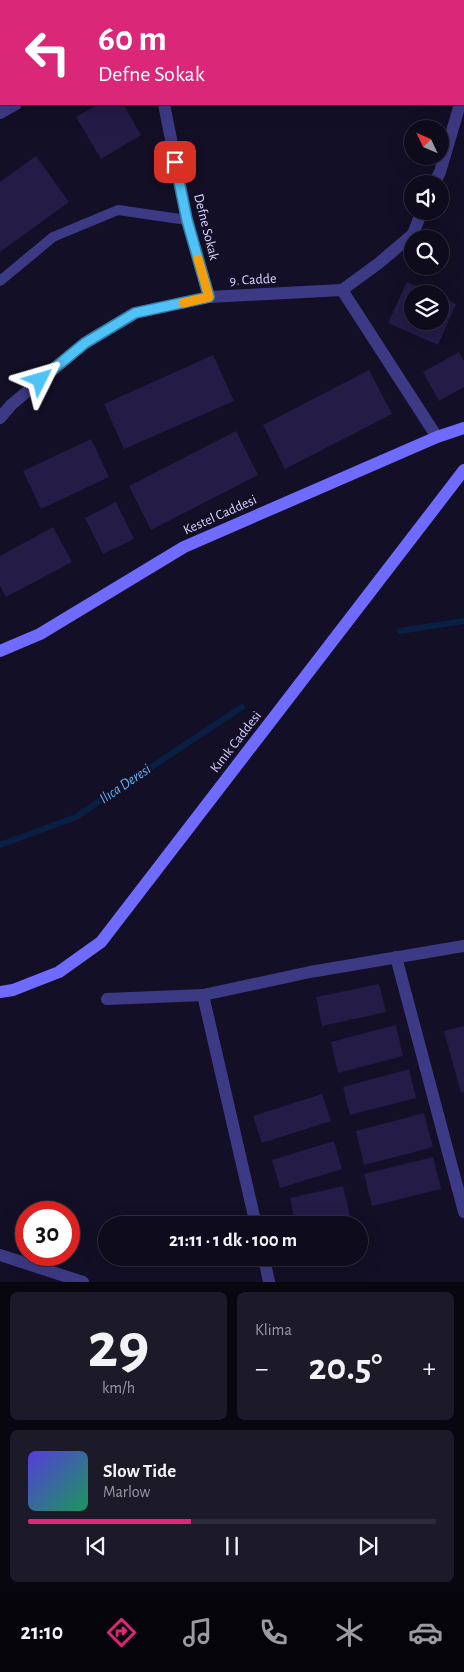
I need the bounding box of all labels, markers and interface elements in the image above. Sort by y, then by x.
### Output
icon: left [15,20,80,85]
text: 60 m [98,22,167,57]
text: Defne Sokak [98,63,205,85]
north arrow [404,120,449,165]
map controls [404,120,449,330]
pin [154,141,196,183]
icon: arrive [161,148,189,176]
button: sound [404,175,449,220]
street label: Defne Sokak [191,192,221,262]
button: search [404,230,449,275]
street label: 9. Cadde [229,272,277,288]
button: layers [404,285,449,330]
position arrow [13,353,65,405]
street label: Kestel Caddesi [181,493,259,537]
street label: Kınık Caddesi [208,709,264,775]
water label: Ilıca Deresi [97,762,153,806]
speed limit sign: 30 [15,1201,80,1266]
text: 21:11 · 1 dk · 100 m [169,1231,297,1250]
text: 29 [87,1314,150,1379]
text: Klima [255,1322,292,1338]
text: 20.5° [309,1349,382,1387]
text: − [255,1355,268,1383]
text: + [423,1355,436,1383]
text: km/h [102,1380,135,1396]
text: Slow Tide [103,1462,176,1481]
text: Marlow [103,1484,150,1500]
icon: previous [82,1532,110,1560]
icon: pause [218,1532,246,1560]
icon: next [354,1532,382,1560]
icon: directions [104,1615,139,1650]
icon: music [180,1615,215,1650]
icon: phone [256,1615,291,1650]
icon: climate [332,1615,367,1650]
icon: car [408,1615,443,1650]
text: 21:10 [21,1621,63,1643]

